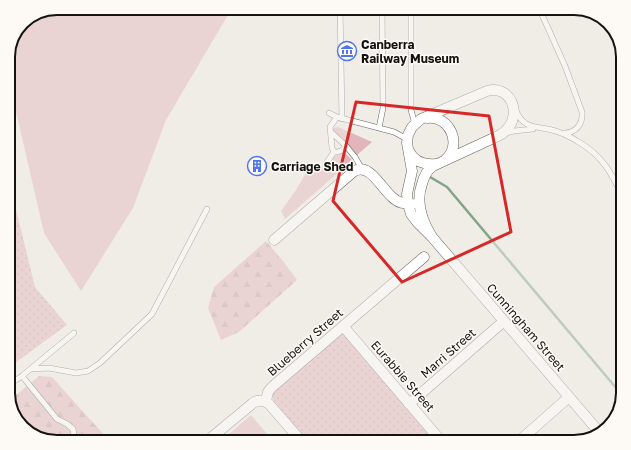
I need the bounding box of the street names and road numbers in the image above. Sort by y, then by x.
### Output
street label: Cunningham Street [484,280,568,374]
street label: Blueberry Street [264,305,346,379]
street label: Marri Street [417,325,479,381]
street label: Eurabbie Street [368,337,438,415]

